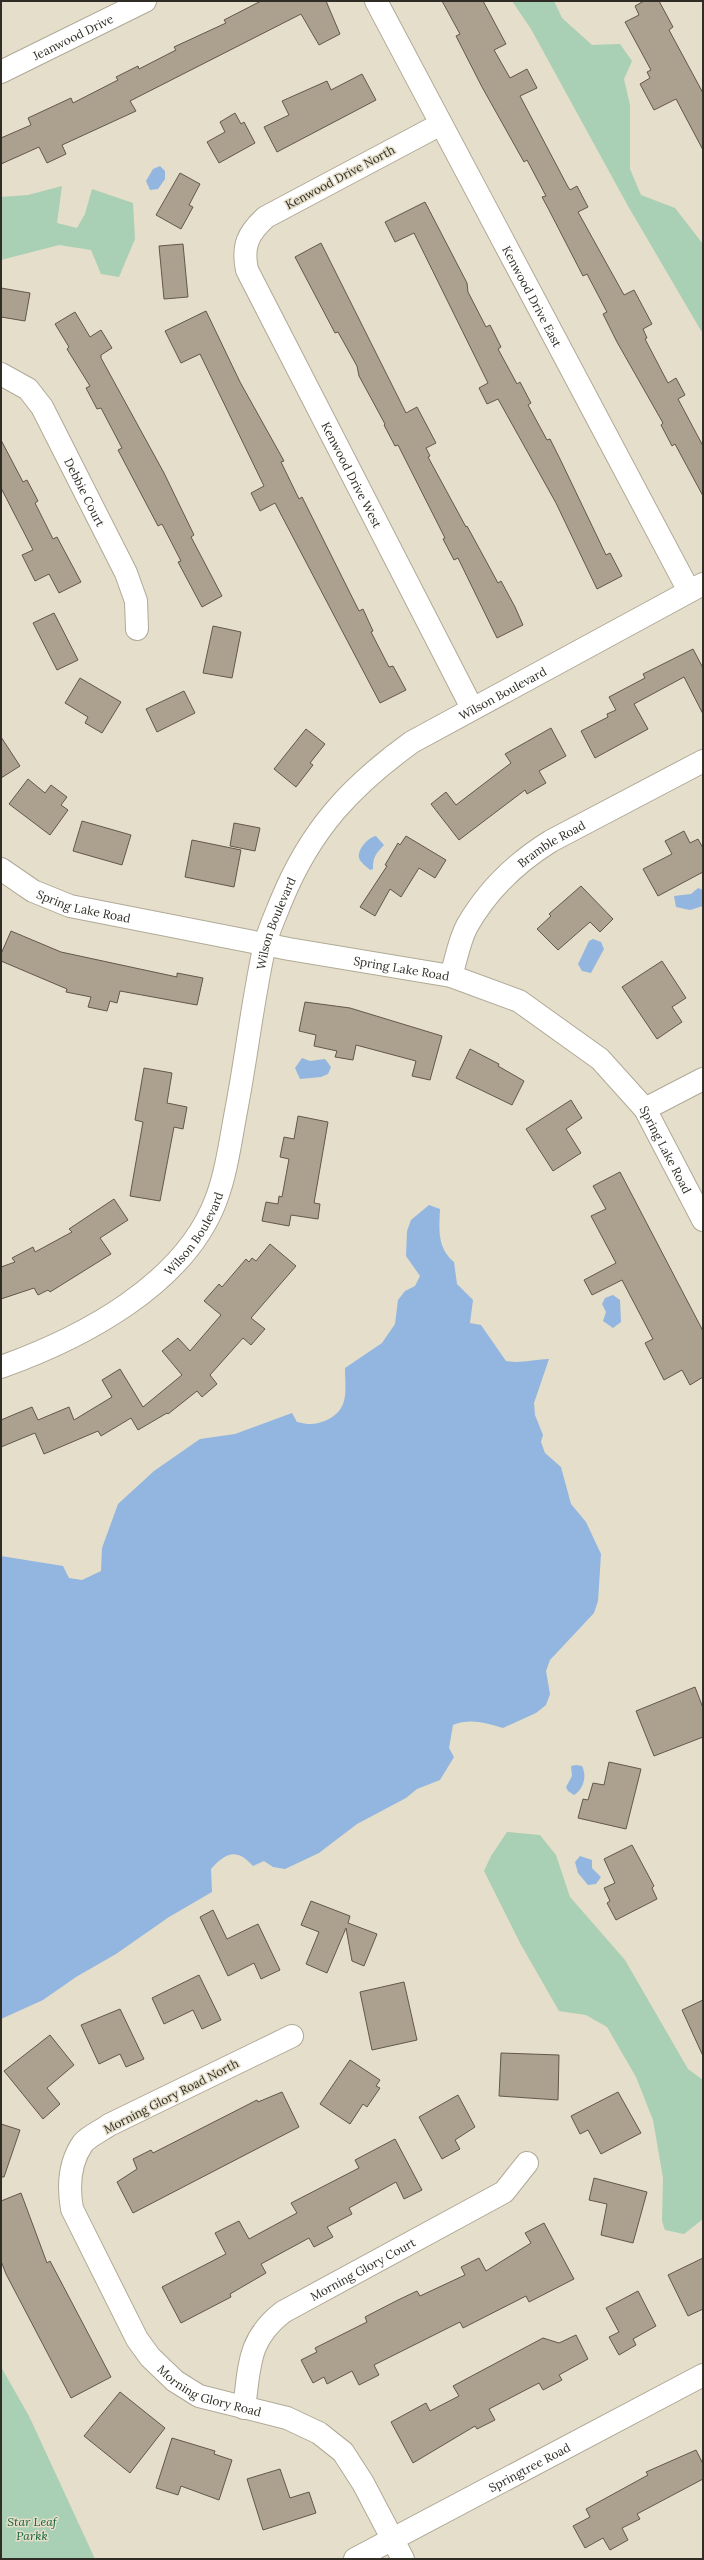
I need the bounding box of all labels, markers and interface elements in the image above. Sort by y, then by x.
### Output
street label: Jeanwood Drive [29,10,116,63]
street label: Kenwood Drive North [283,142,397,212]
street label: Kenwood Drive East [500,243,566,350]
street label: Kenwood Drive West [319,419,386,530]
street label: Debbie Court [61,455,109,529]
street label: Wilson Boulevard [456,663,549,723]
street label: Bramble Road [514,817,588,870]
street label: Wilson Boulevard [252,874,298,971]
street label: Spring Lake Road [35,886,132,925]
street label: Spring Lake Road [352,952,451,983]
street label: Spring Lake Road [637,1103,695,1196]
street label: Wilson Boulevard [161,1190,226,1278]
street label: Morning Glory Road North [101,2055,241,2137]
street label: Morning Glory Court [307,2234,418,2304]
street label: Morning Glory Road [155,2361,263,2419]
street label: Springtree Road [486,2439,573,2495]
park label: Star Leaf Parkk [7,2514,58,2543]

